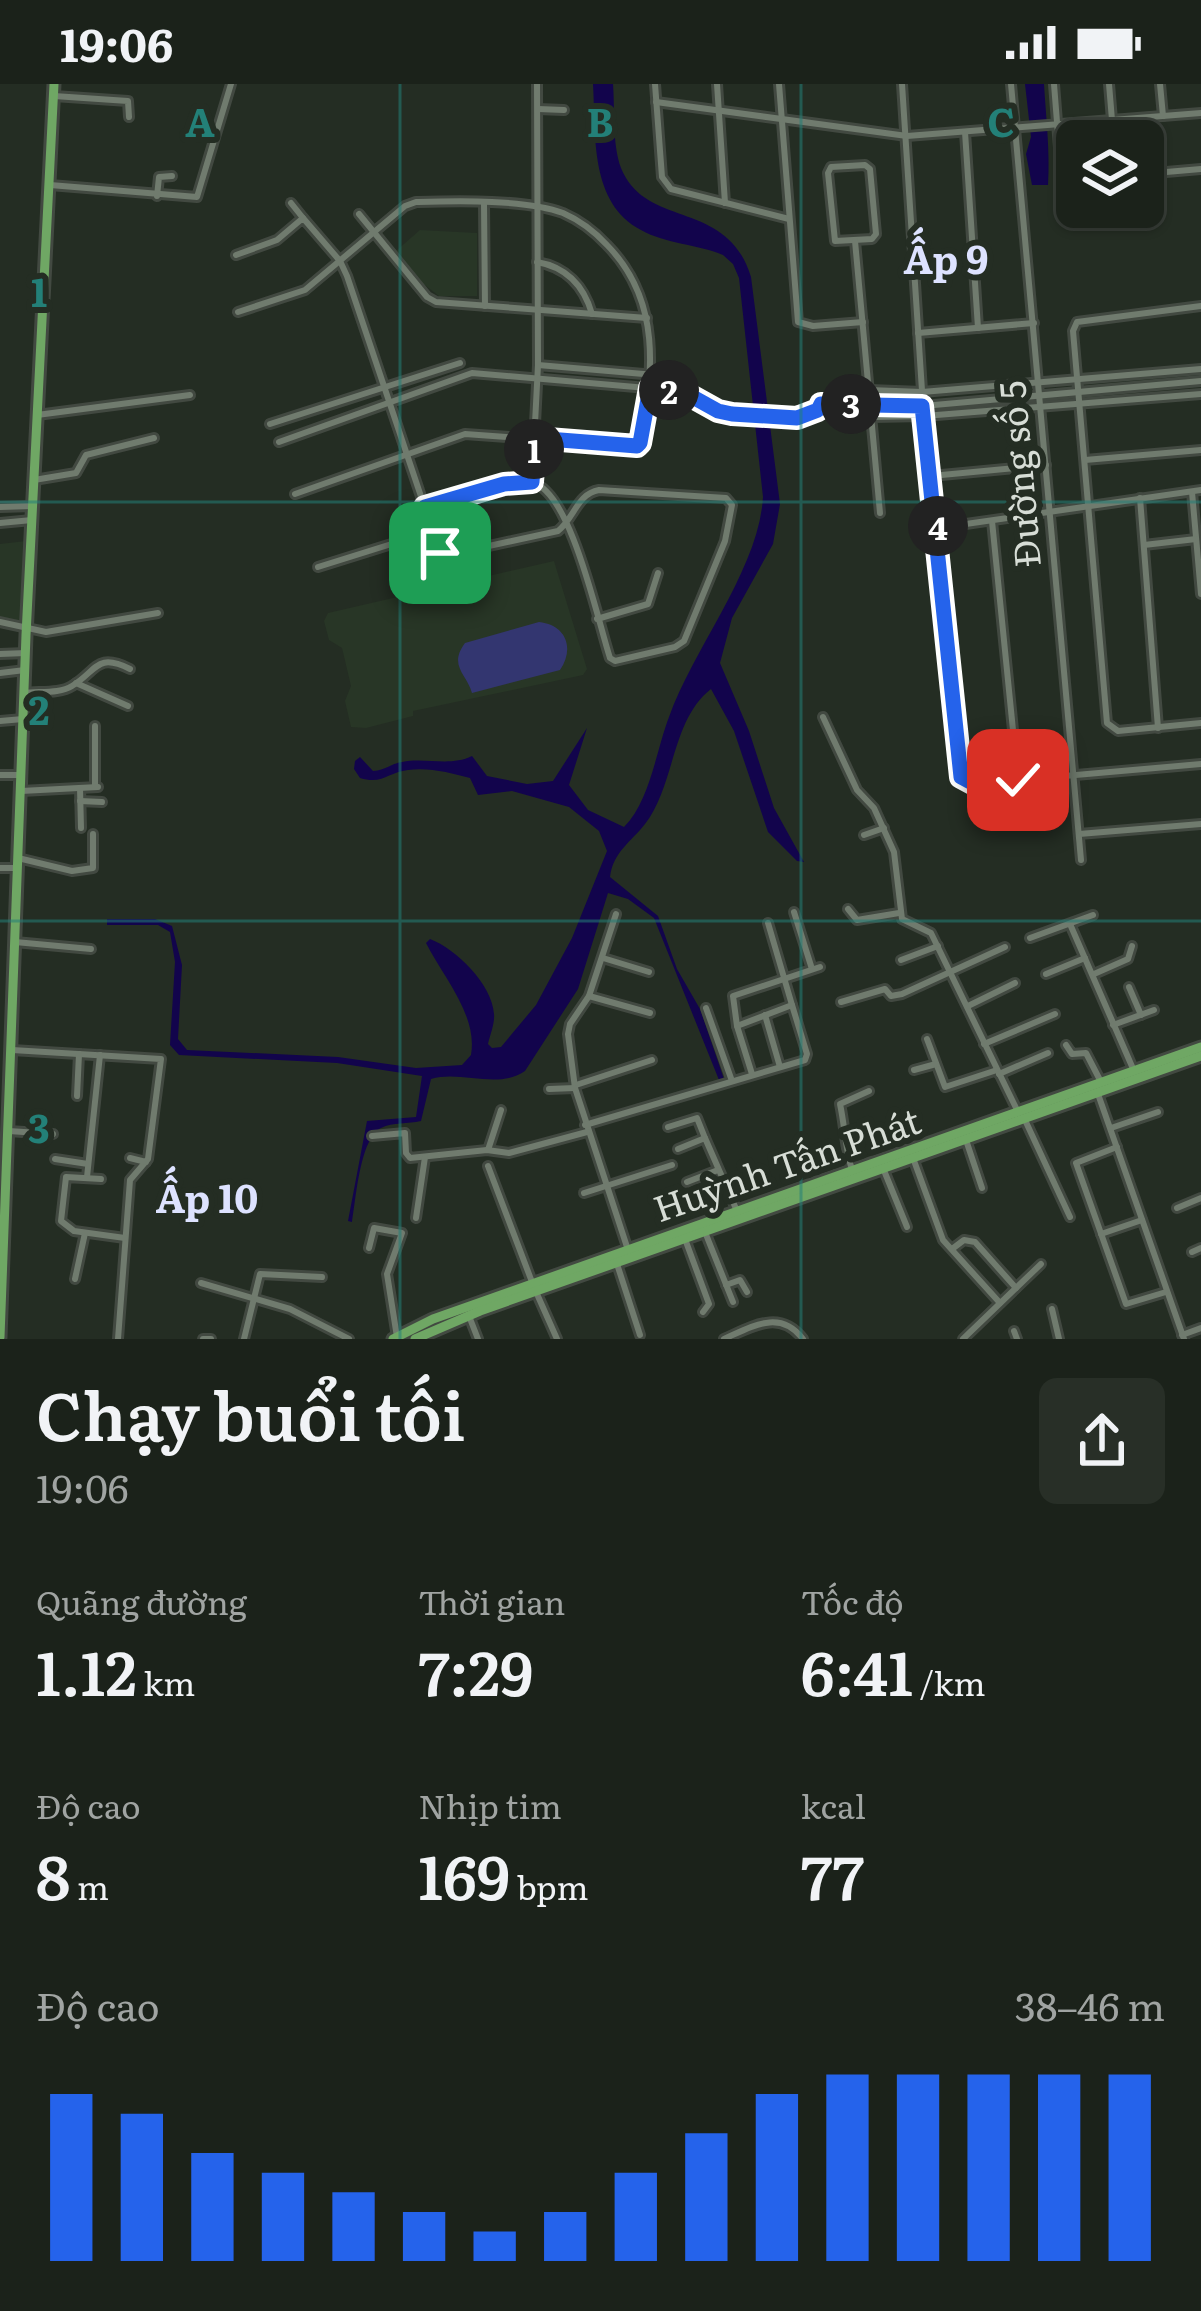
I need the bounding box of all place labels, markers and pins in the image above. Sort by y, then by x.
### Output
pin: 2 [639,360,699,420]
pin: 3 [821,374,881,434]
pin: 1 [504,419,564,479]
pin: 4 [908,496,968,556]
pin [389,502,491,604]
pin [967,729,1069,831]

